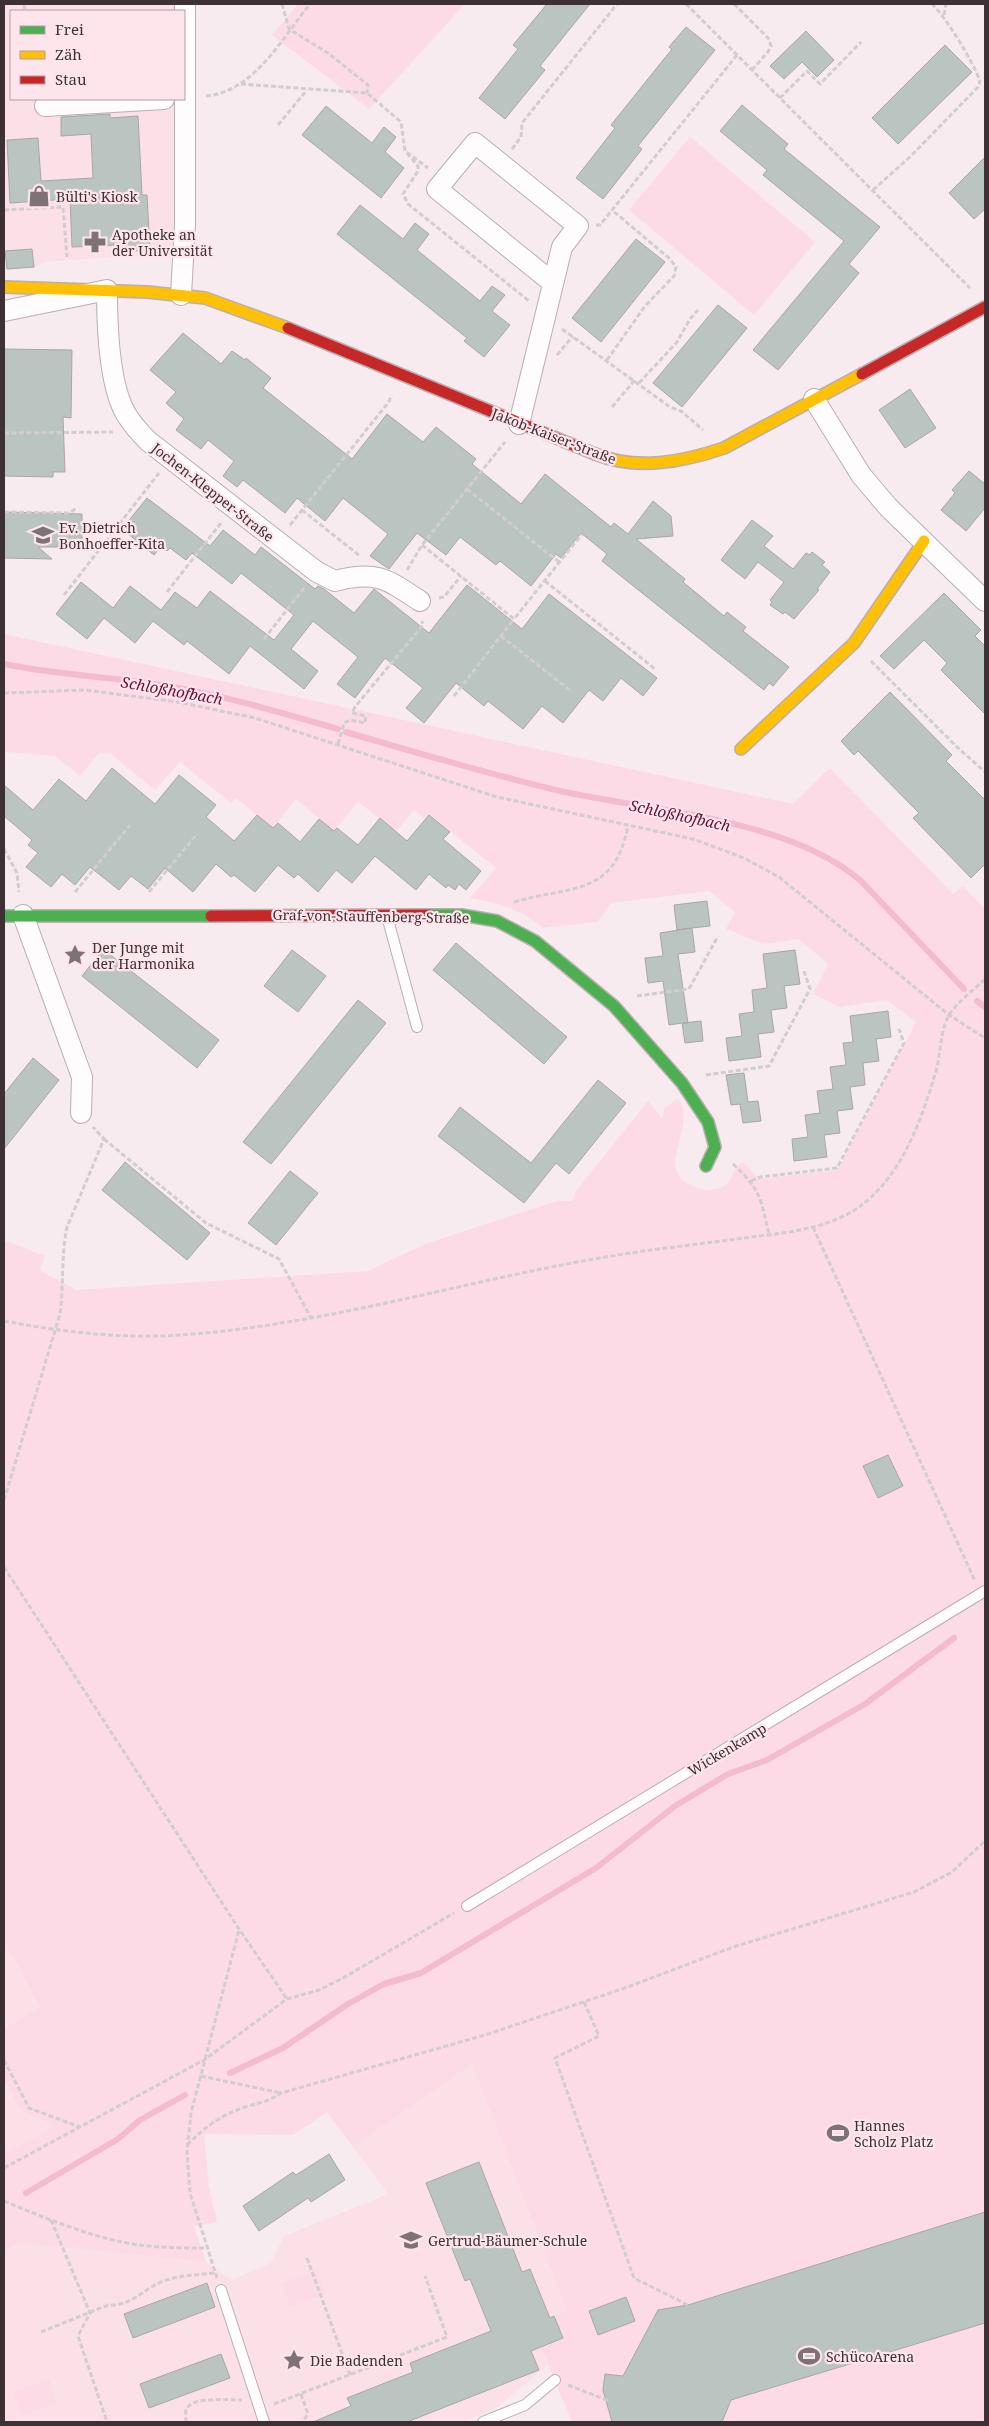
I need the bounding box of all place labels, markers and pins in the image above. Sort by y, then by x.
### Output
shop icon: Bülti's Kiosk [26,183,52,209]
place label: Bülti's Kiosk [56,187,138,206]
place label: Apotheke an der Universität [112,225,213,260]
pharmacy icon: Apotheke an der Universität [82,229,108,255]
place label: Ev. Dietrich Bonhoeffer-Kita [59,518,165,553]
school or university icon: Ev. Dietrich Bonhoeffer-Kita [30,522,56,548]
place label: Der Junge mit der Harmonika [92,938,195,973]
place icon: Der Junge mit der Harmonika [62,942,88,968]
place label: Hannes Scholz Platz [854,2116,933,2151]
sports icon: Hannes Scholz Platz [825,2120,851,2146]
school or university icon: Gertrud-Bäumer-Schule [398,2227,424,2253]
place label: Gertrud-Bäumer-Schule [428,2231,587,2250]
sports icon: SchücoArena [796,2343,822,2369]
place icon: Die Badenden [281,2347,307,2373]
place label: SchücoArena [826,2347,914,2366]
place label: Die Badenden [310,2351,403,2370]

